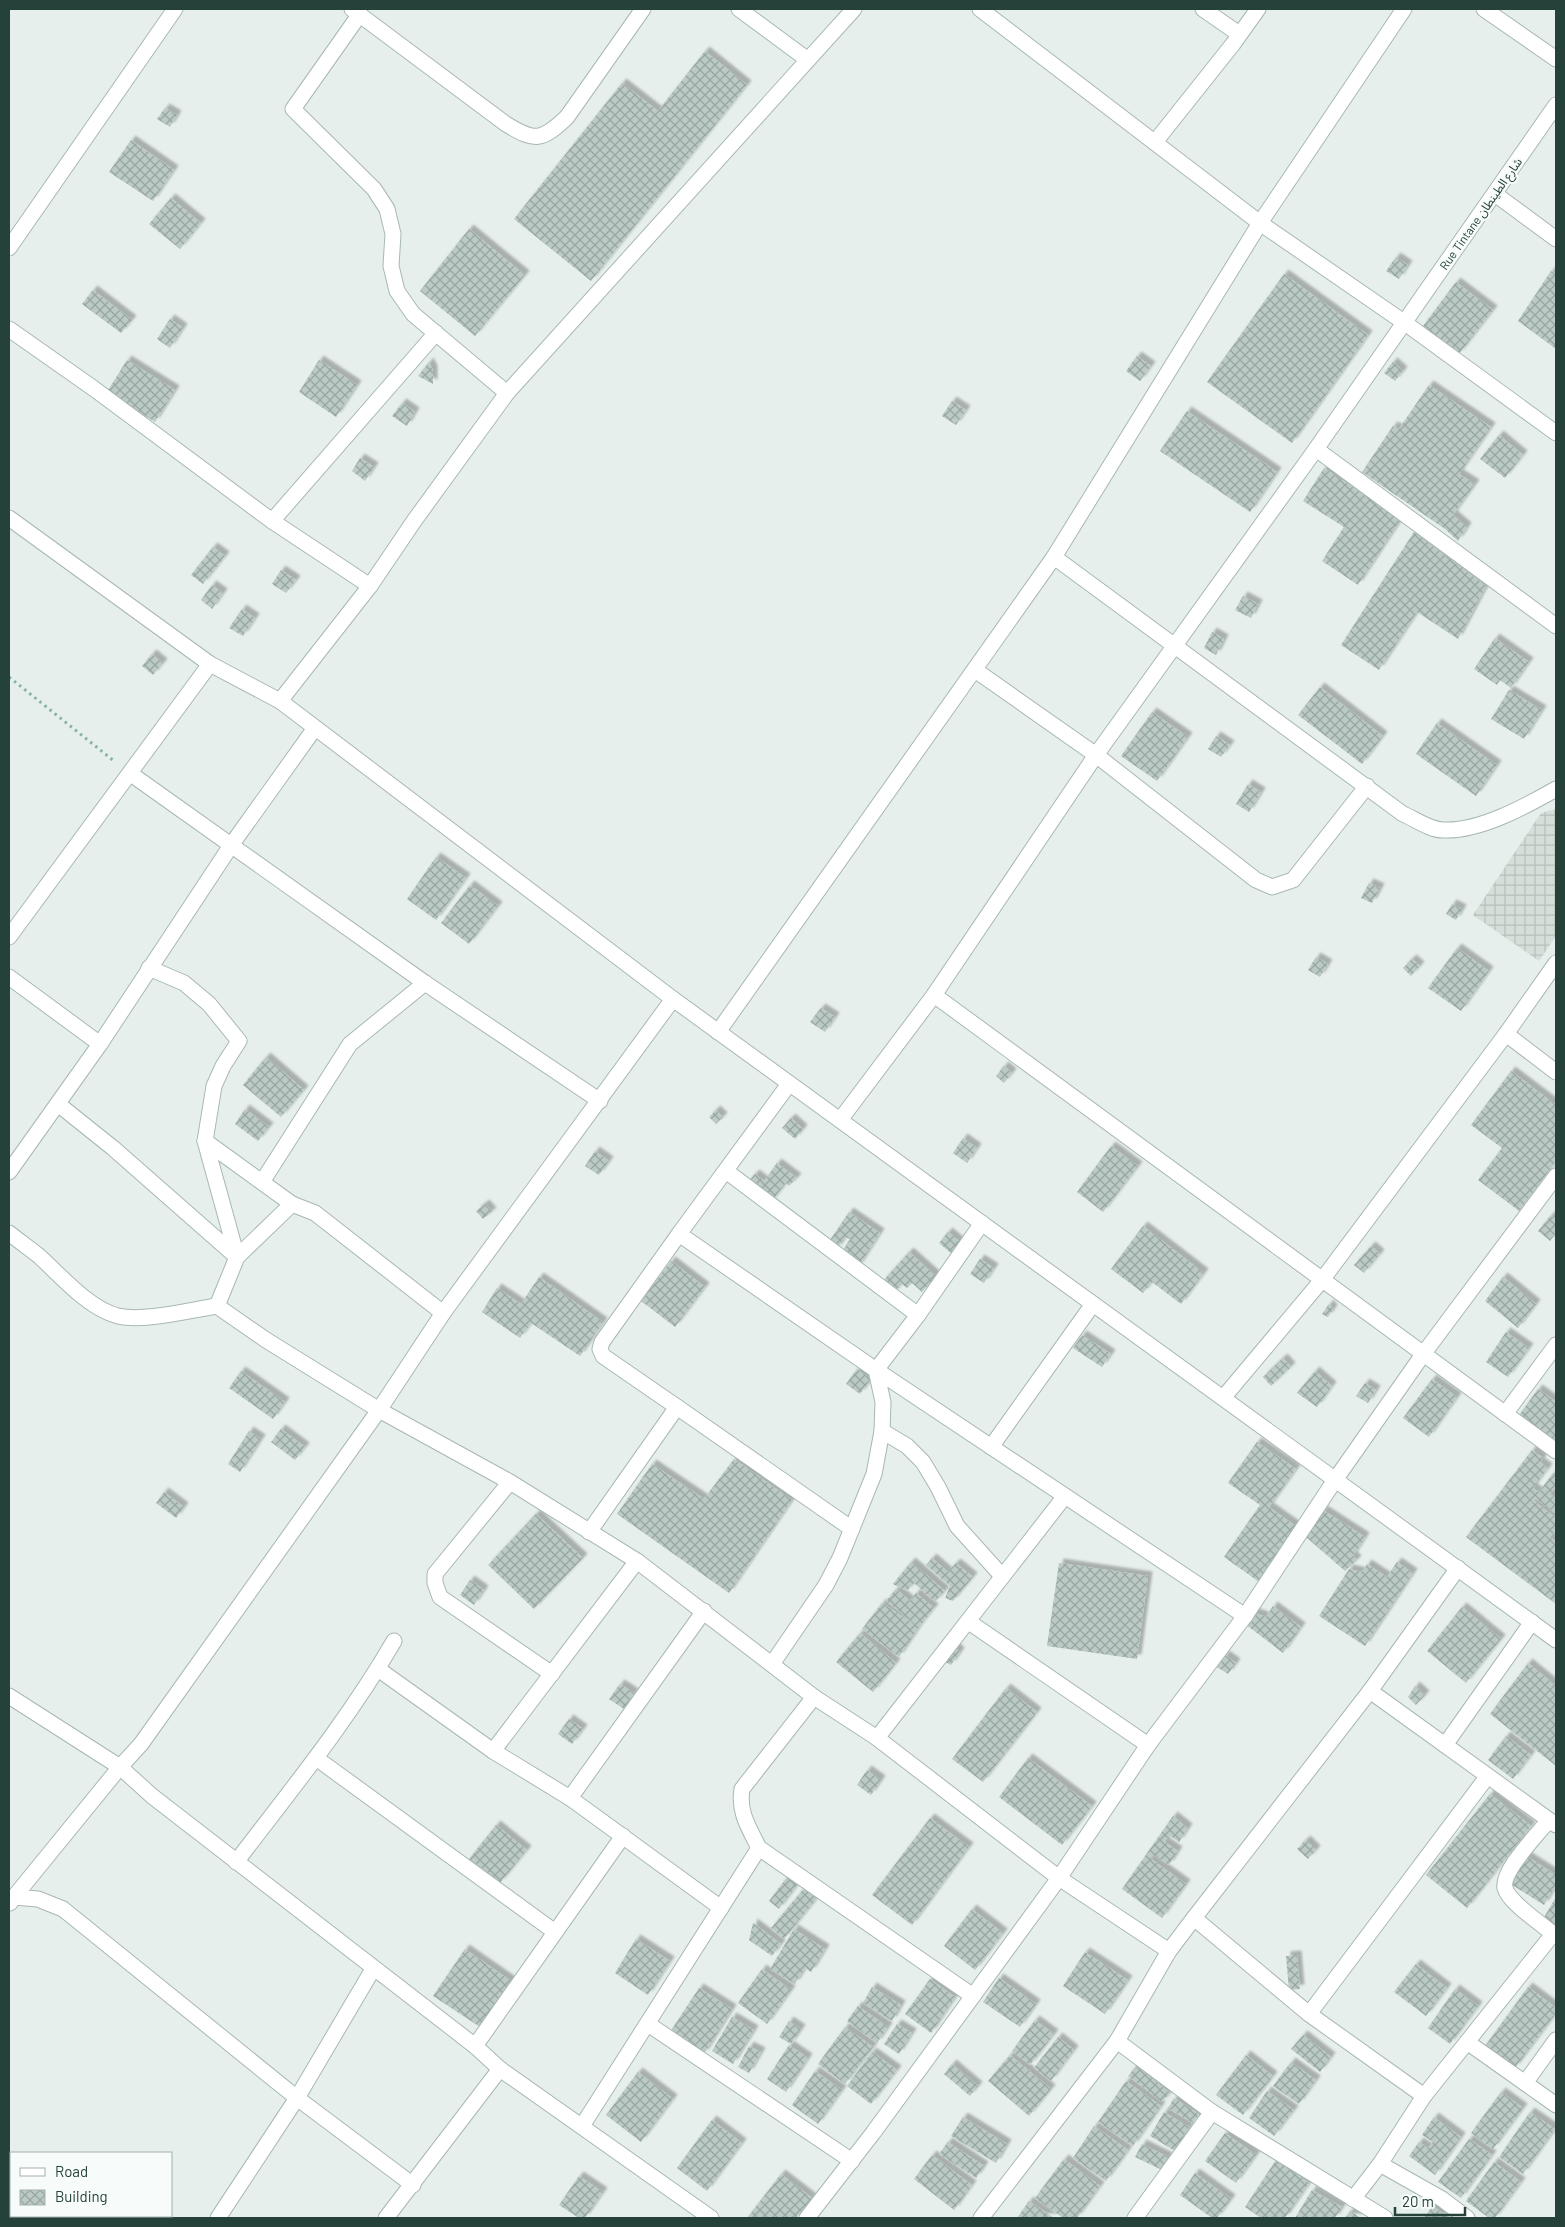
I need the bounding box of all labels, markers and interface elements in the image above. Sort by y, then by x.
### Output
street label: Rue Tintane شارع الطينطان [1436,155,1527,274]
legend [10,2152,172,2217]
text: Road [55,2162,88,2180]
scale bar [1395,2184,1465,2216]
text: Building [55,2187,108,2205]
text: 20 m [1402,2192,1434,2210]

